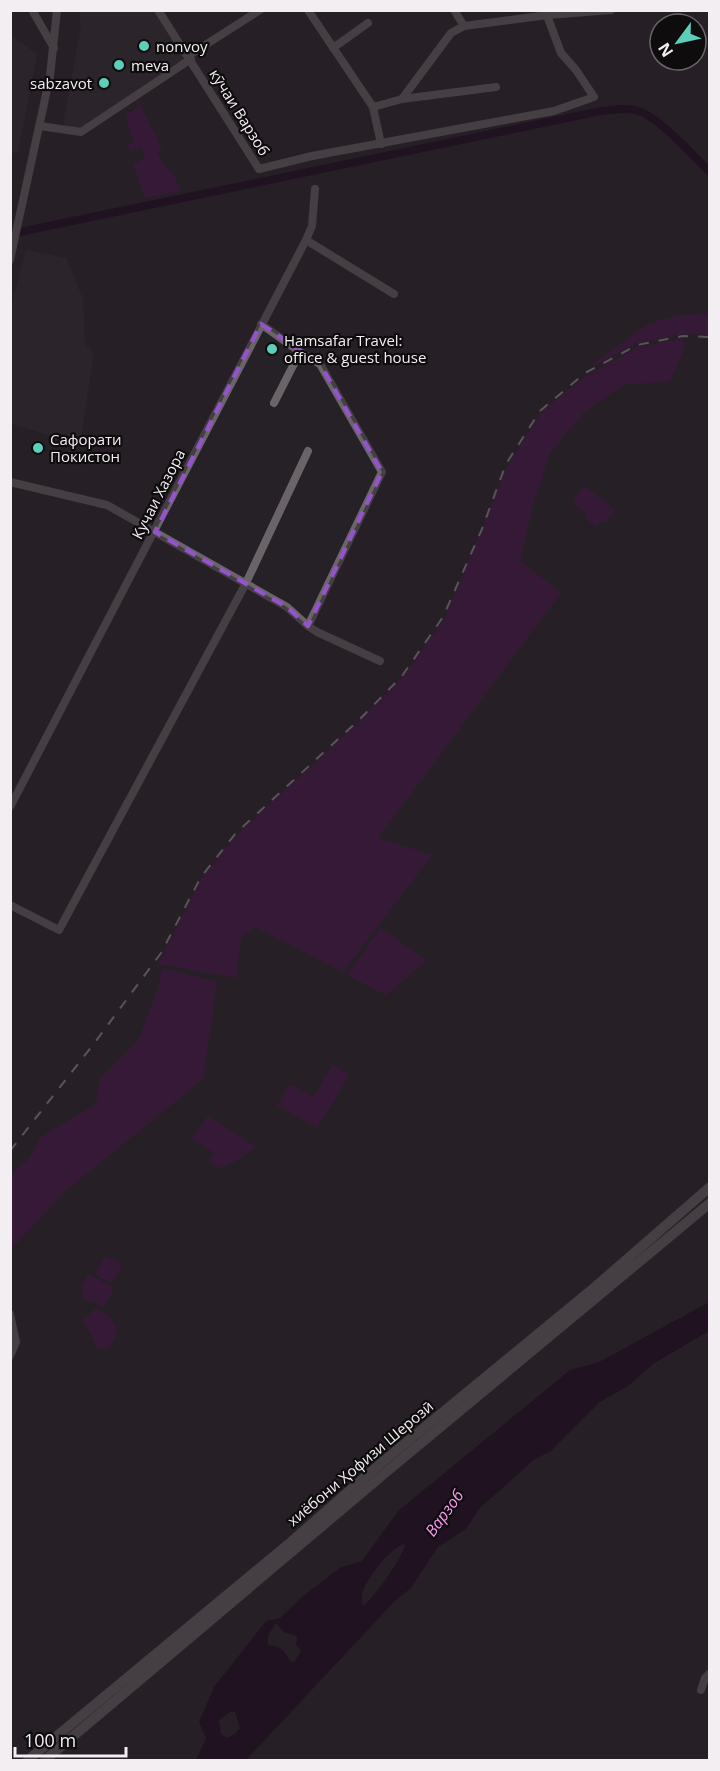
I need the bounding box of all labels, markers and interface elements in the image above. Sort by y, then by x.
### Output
north arrow [648,12,708,72]
place label: nonvoy [156,36,208,56]
marker: nonvoy [137,39,151,53]
text: N [653,39,678,62]
place label: meva [131,55,169,75]
marker: meva [112,58,126,72]
street label: кӯчаи Варзоб [205,65,275,159]
place label: sabzavot [30,73,92,93]
marker: sabzavot [97,76,111,90]
place label: Hamsafar Travel: office & guest house [284,330,426,367]
marker: Hamsafar Travel: office & guest house [265,342,279,356]
place label: Сафорати Покистон [50,429,122,466]
marker: Сафорати Покистон [31,441,45,455]
street label: Кучаи Хазора [127,446,189,542]
street label: хиёбони Ҳофизи Шерозӣ [283,1396,437,1530]
water label: Варзоб [420,1484,469,1541]
scale bar [15,1720,126,1758]
text: 100 m [24,1728,76,1752]

